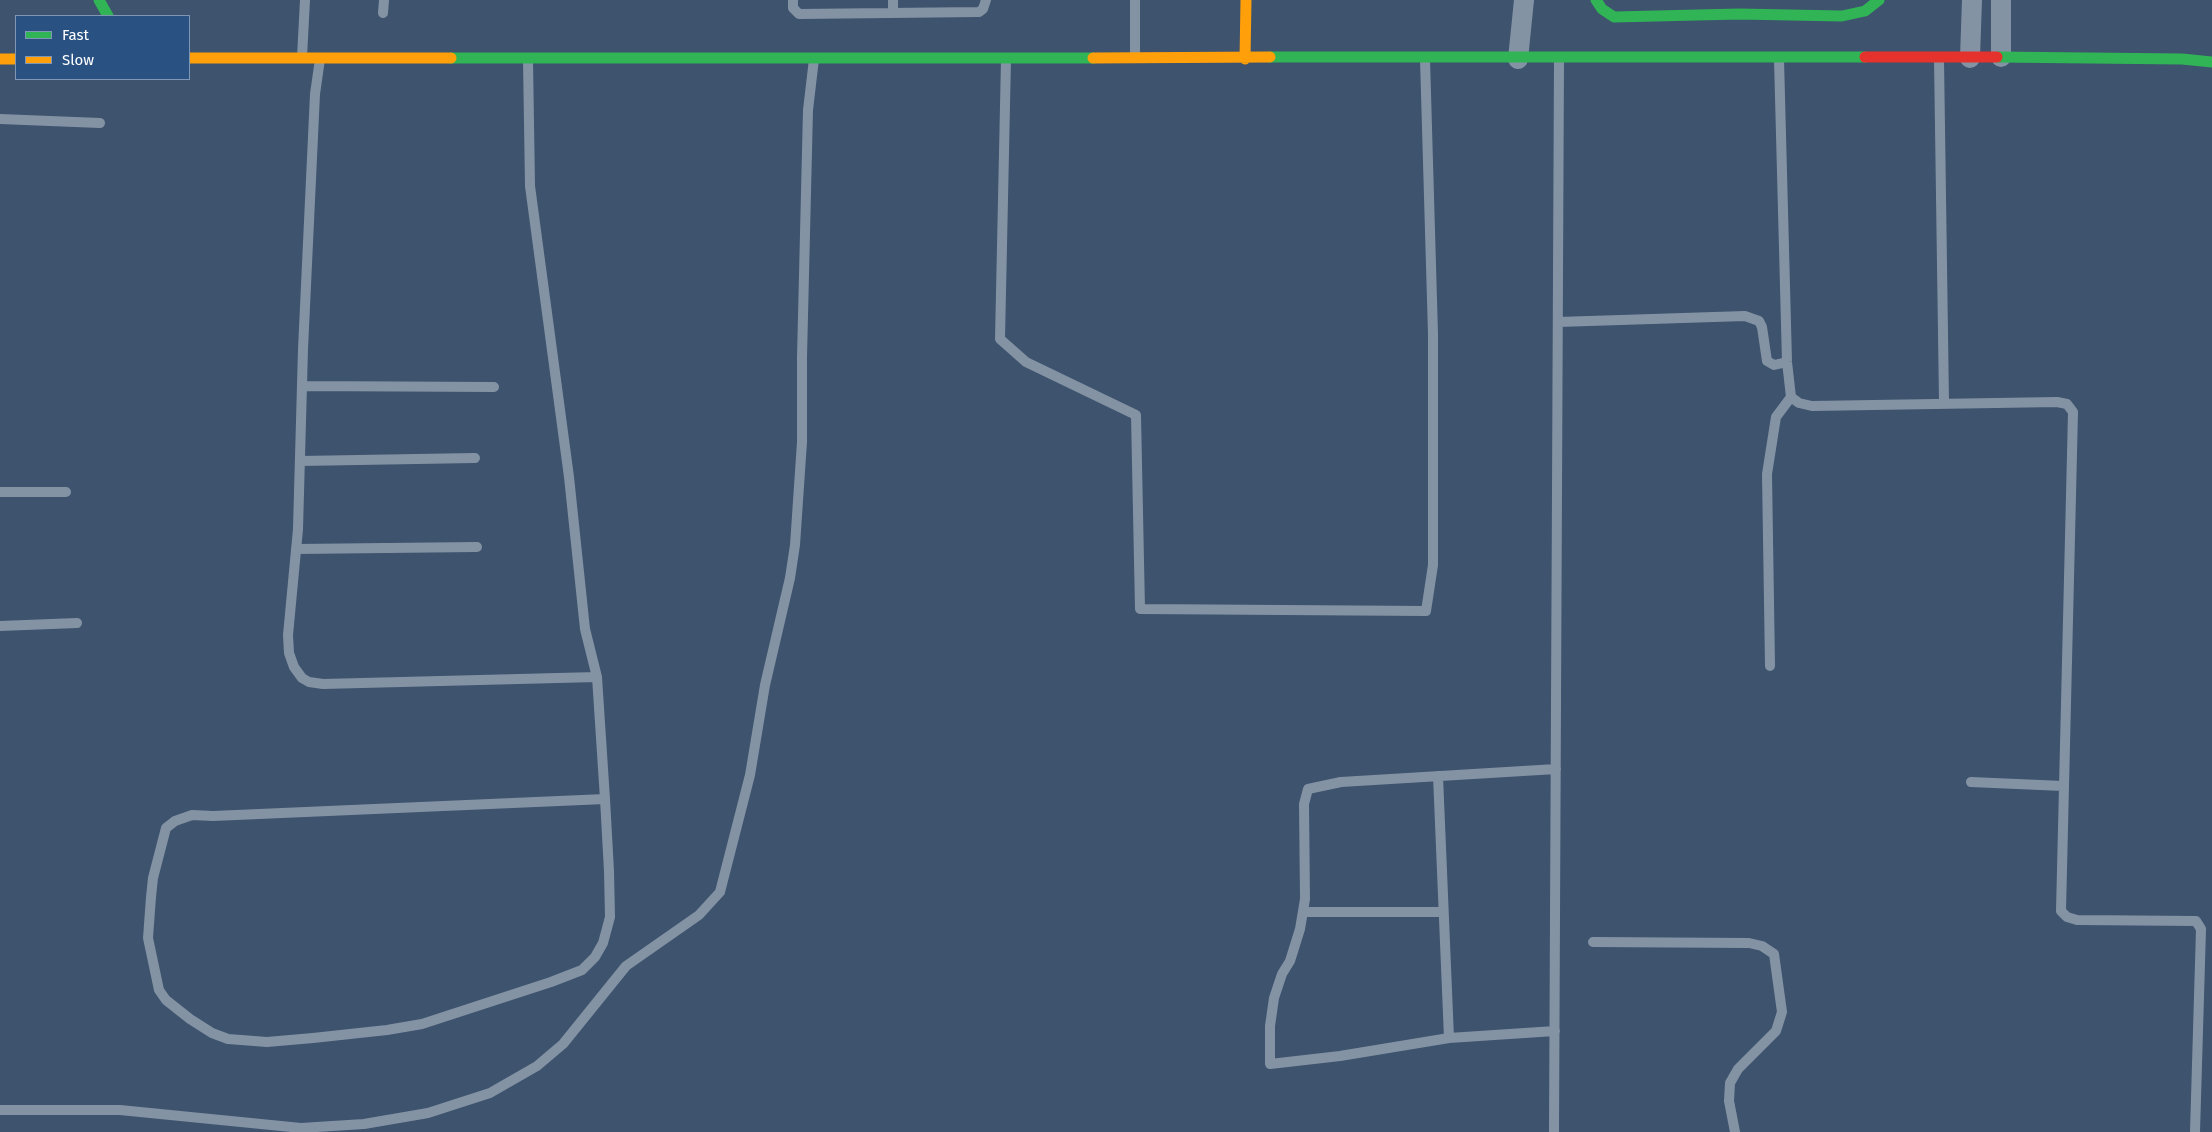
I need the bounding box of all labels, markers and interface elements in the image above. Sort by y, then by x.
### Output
legend [15,15,190,80]
text: Fast [62,26,89,44]
text: Slow [62,51,94,69]

